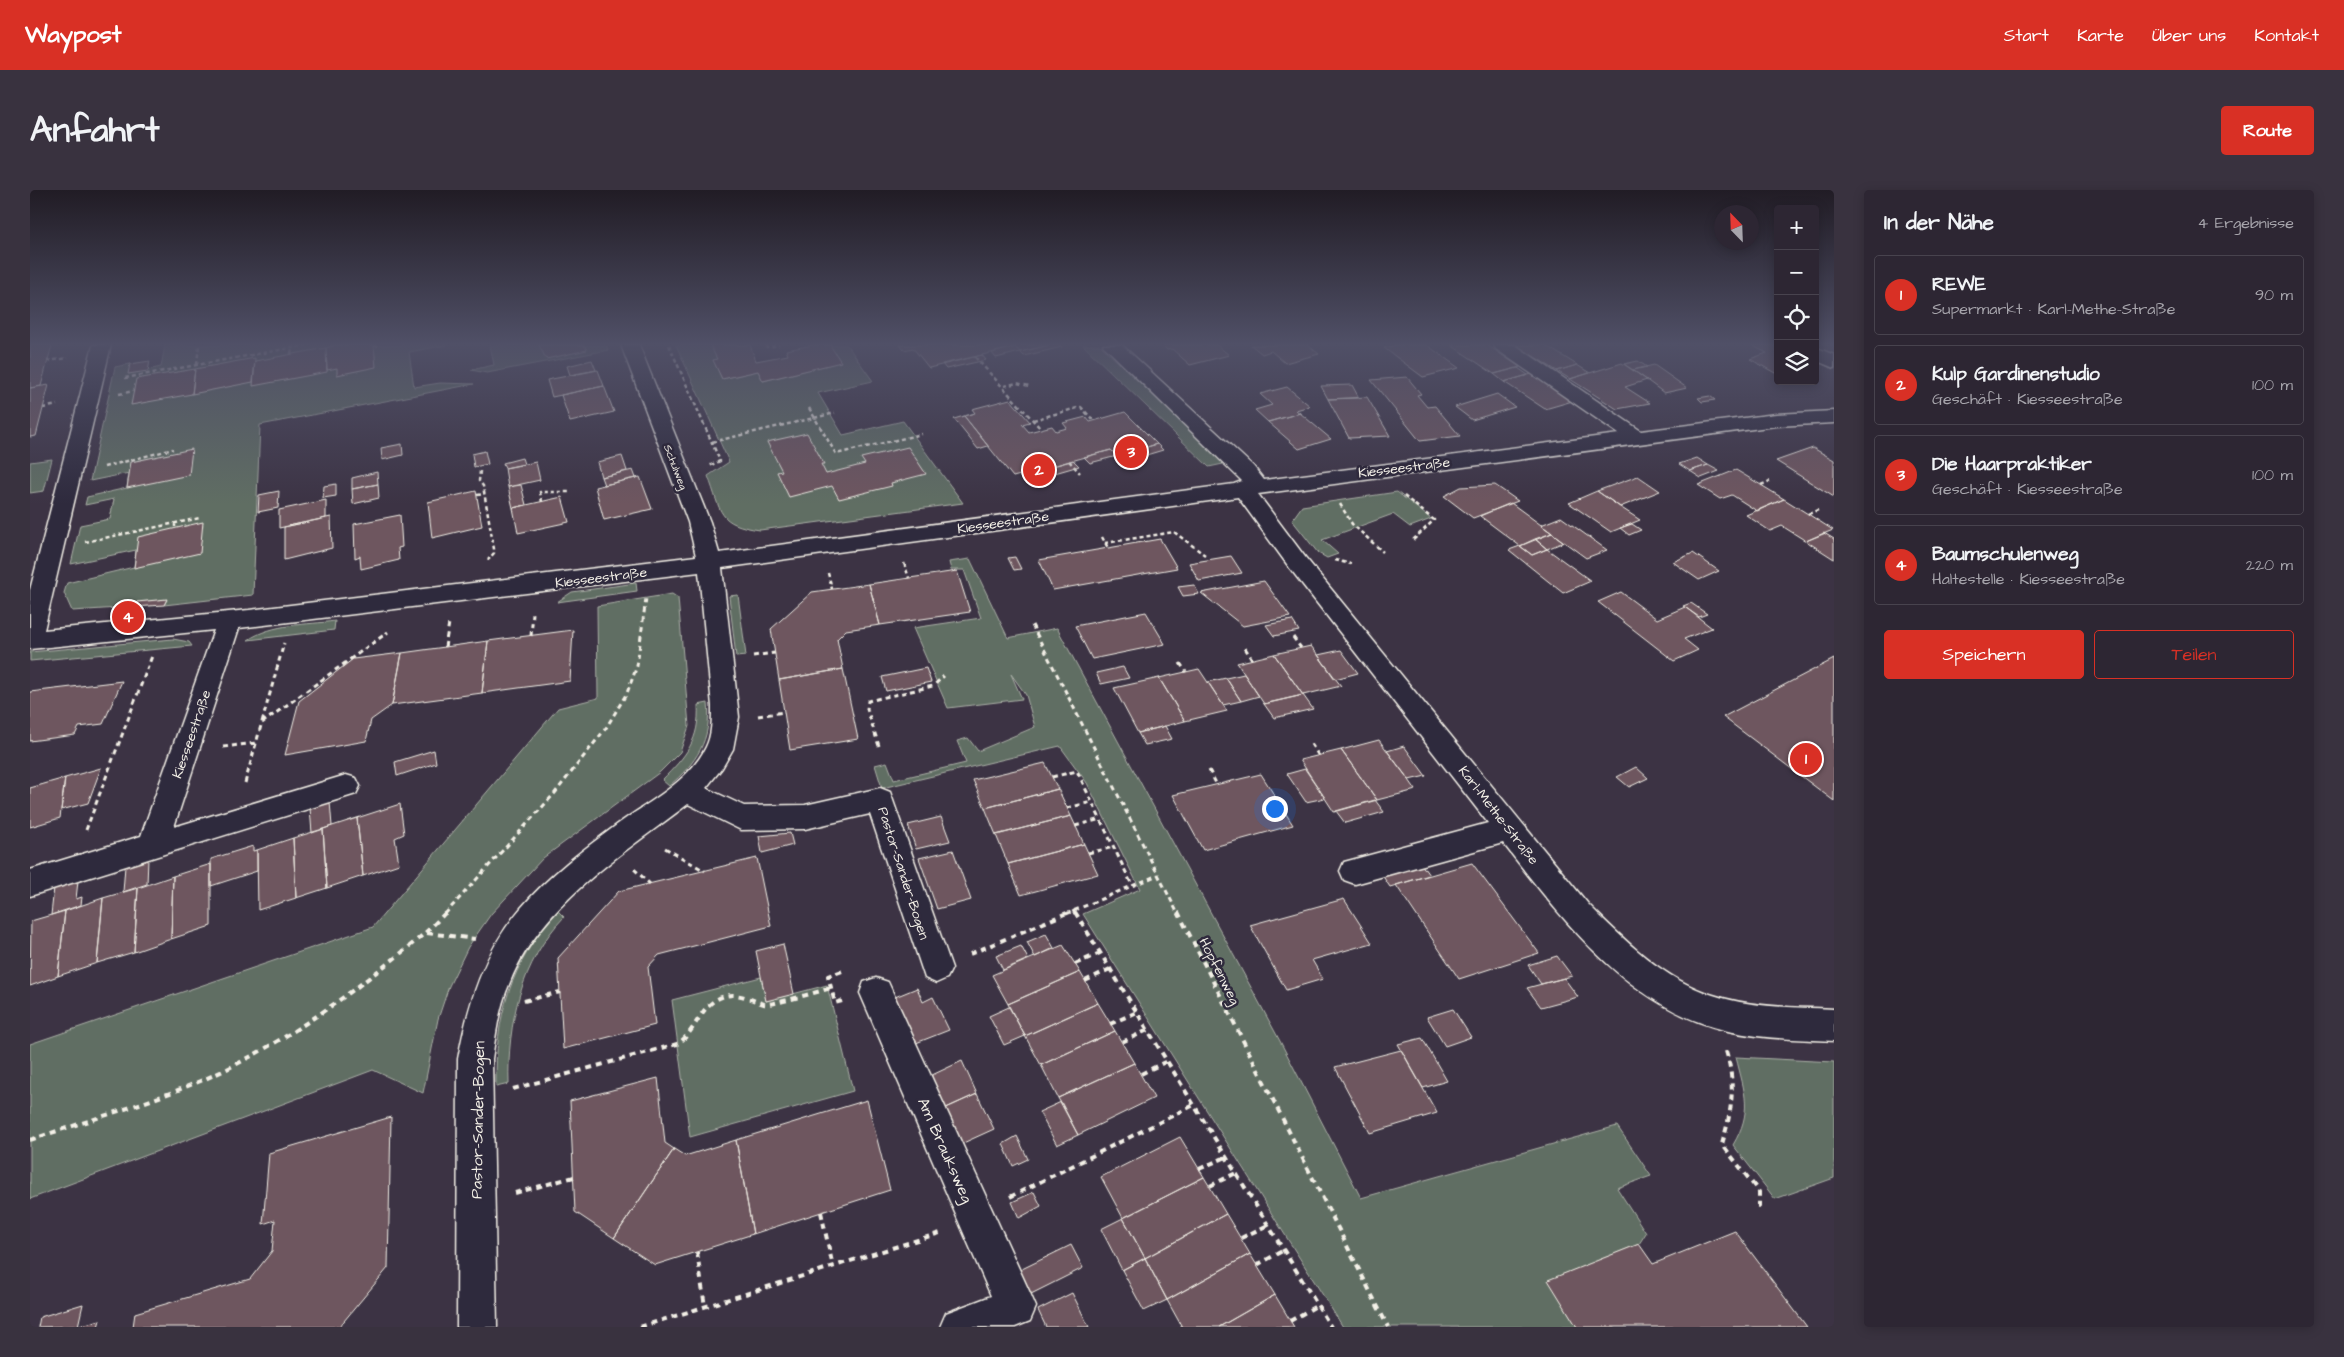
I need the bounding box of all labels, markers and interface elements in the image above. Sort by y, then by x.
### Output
text: Waypost [25,18,122,52]
text: Start [2004,23,2049,48]
text: Karte [2077,23,2124,48]
text: Über uns [2152,23,2226,48]
text: Kontakt [2254,23,2319,48]
text: Anfahrt [30,106,159,155]
button: Route [2221,106,2314,155]
north arrow [1714,205,1759,250]
map controls [1774,205,1819,385]
button: + [1774,205,1819,250]
text: In der Nähe [1884,208,1994,237]
text: 4 Ergebnisse [2197,212,2294,234]
button: − [1774,250,1819,295]
text: REWE [1932,271,1986,298]
text: 1 [1900,284,1902,306]
text: 90 m [2255,284,2293,306]
button: locate [1774,295,1819,340]
text: Supermarkt · Karl-Methe-Straße [1932,298,2175,320]
button: layers [1774,340,1819,385]
text: Kulp Gardinenstudio [1932,361,2100,388]
text: 2 [1896,374,1906,396]
text: 100 m [2252,374,2293,396]
text: Geschäft · Kiesseestraße [1932,388,2123,410]
pin: 3 [1115,433,1147,471]
street label: Schulweg [659,442,691,493]
pin: 2 [1023,451,1055,489]
text: Die Haarpraktiker [1932,451,2092,478]
street label: Kiesseestraße [1357,452,1452,484]
text: 3 [1897,464,1905,486]
text: 100 m [2252,464,2293,486]
text: Geschäft · Kiesseestraße [1932,478,2123,500]
street label: Kiesseestraße [956,507,1051,539]
text: Baumschulenweg [1932,541,2078,568]
text: 4 [1896,554,1906,576]
text: 220 m [2246,554,2293,576]
street label: Kiesseestraße [554,562,649,594]
text: Haltestelle · Kiesseestraße [1932,568,2125,590]
pin: 4 [112,598,144,636]
button: Speichern [1884,630,2084,679]
button: Teilen [2094,630,2294,679]
street label: Kiesseestraße [167,687,217,781]
pin: 1 [1790,740,1822,778]
street label: Karl-Methe-Straße [1453,762,1543,870]
your location [1262,796,1288,822]
street label: Pastor-Sander-Bogen [872,804,934,942]
street label: Hopfenweg [1194,934,1245,1009]
street label: Pastor-Sander-Bogen [466,1041,491,1199]
street label: Am Brauksweg [911,1094,978,1207]

